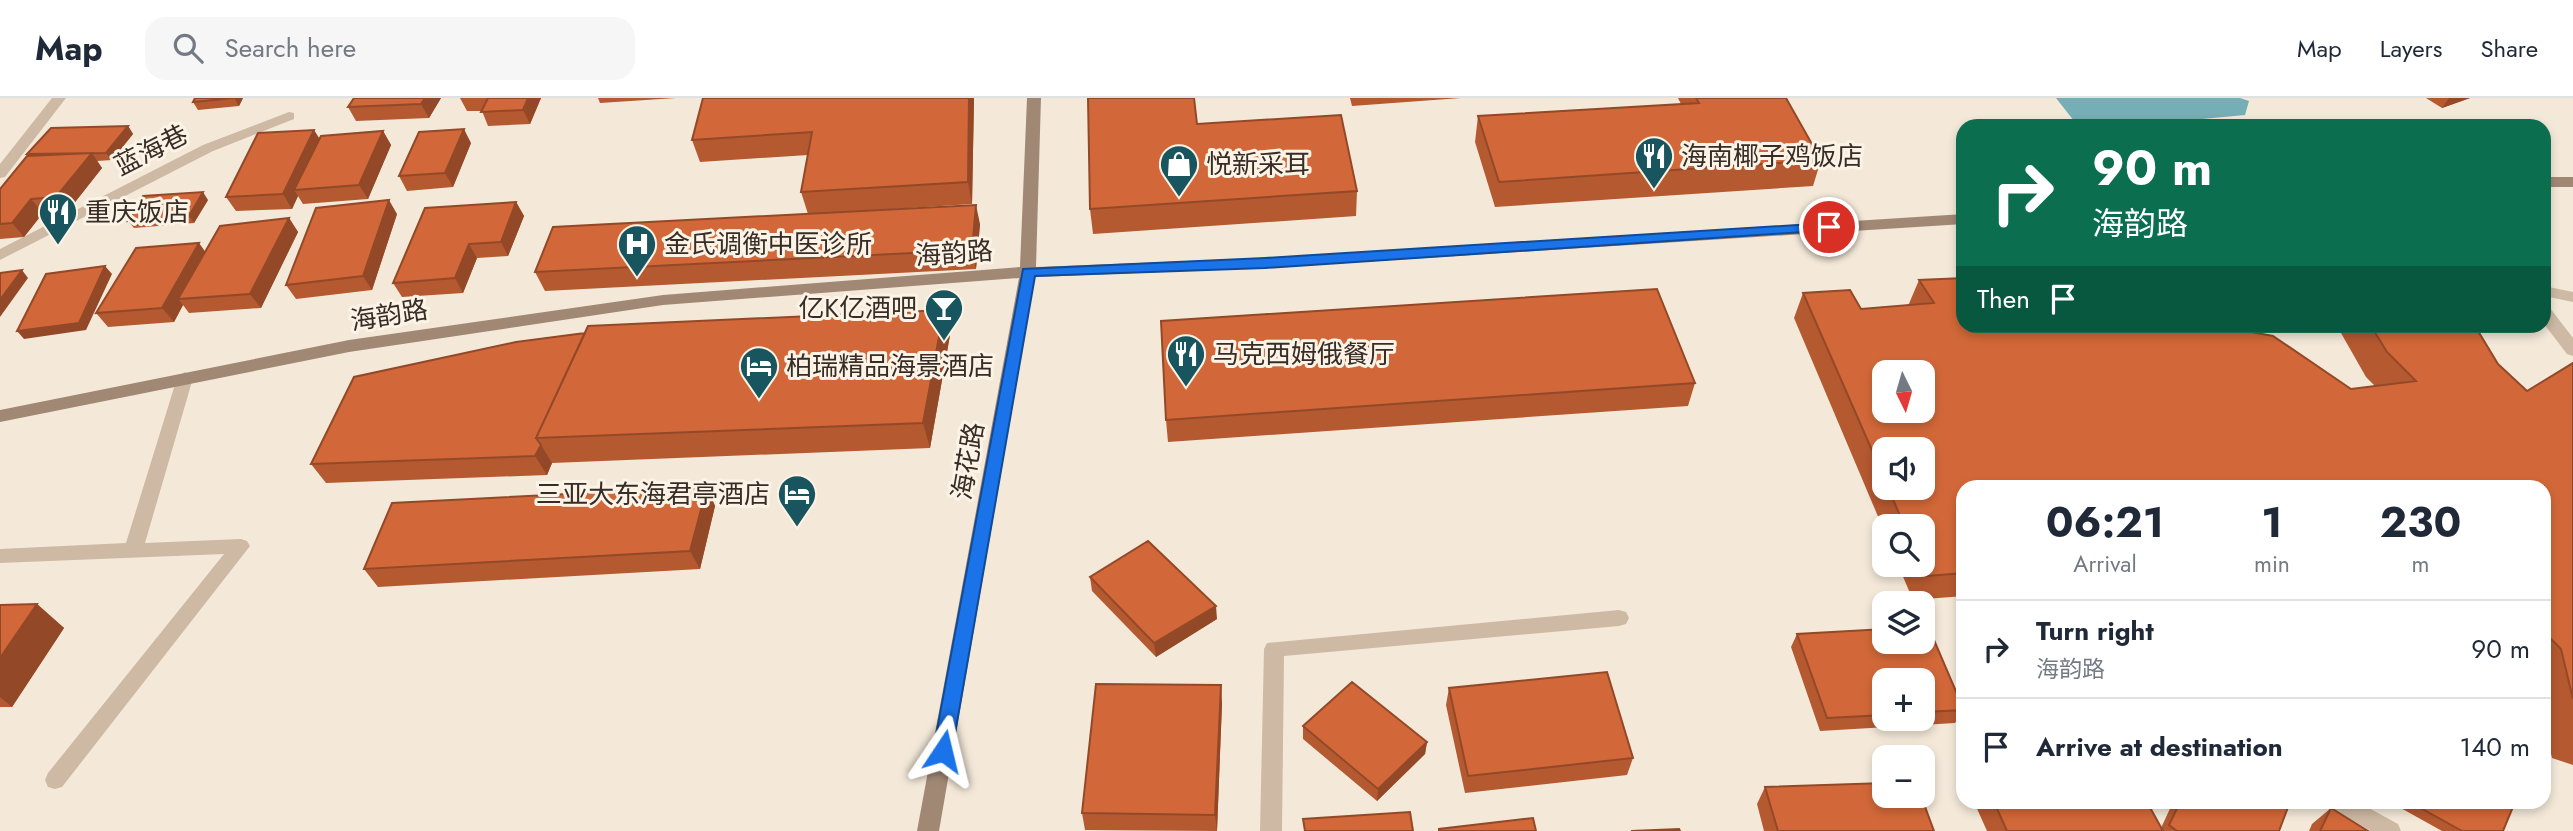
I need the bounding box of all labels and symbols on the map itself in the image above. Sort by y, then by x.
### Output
street label: 蓝海巷 [108,115,194,185]
restaurant icon: 海南椰子鸡饭店 [1633,135,1675,190]
place label: 海南椰子鸡饭店 [1681,137,1863,175]
shop icon: 悦新采耳 [1158,143,1200,198]
place label: 悦新采耳 [1206,145,1310,183]
restaurant icon: 重庆饭店 [37,191,79,246]
place label: 重庆饭店 [85,193,189,231]
pin [1799,197,1859,257]
hospital icon: 金氏调衡中医诊所 [616,223,658,278]
place label: 金氏调衡中医诊所 [664,225,872,263]
street label: 海韵路 [914,231,994,275]
bar icon: 亿K亿酒吧 [923,287,965,342]
place label: 亿K亿酒吧 [798,289,917,327]
street label: 海韵路 [348,290,430,340]
restaurant icon: 马克西姆俄餐厅 [1165,333,1207,388]
place label: 马克西姆俄餐厅 [1213,335,1395,373]
hotel icon: 柏瑞精品海景酒店 [738,345,780,400]
place label: 柏瑞精品海景酒店 [786,347,994,385]
north arrow [1872,360,1936,424]
street label: 海花路 [943,419,993,503]
hotel icon: 三亚大东海君亭酒店 [776,473,818,528]
place label: 三亚大东海君亭酒店 [536,475,770,513]
position arrow [906,714,980,788]

